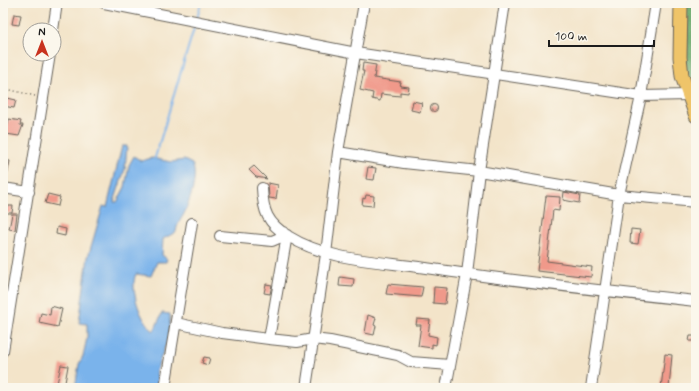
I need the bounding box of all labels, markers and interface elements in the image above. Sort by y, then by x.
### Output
north arrow [22,22,62,62]
scale bar [549,22,654,48]
text: N [38,26,46,40]
text: 100 m [555,29,587,45]

